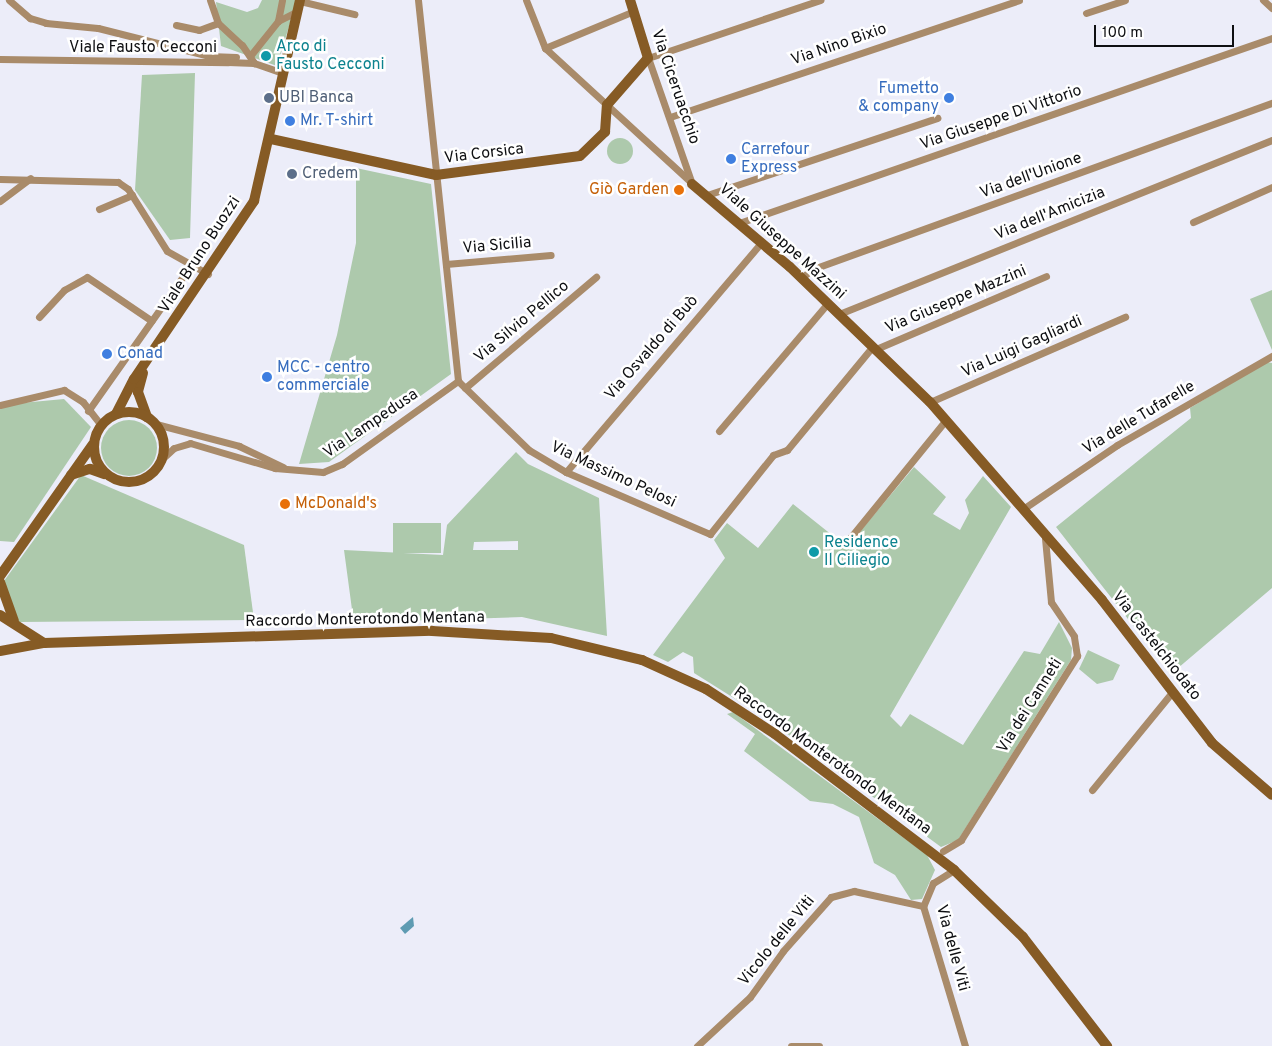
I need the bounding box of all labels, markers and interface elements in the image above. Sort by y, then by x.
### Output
scale bar [1097,15,1237,47]
street label: Via Nino Bixio [789,20,889,70]
text: 100 m [1102,24,1143,43]
street label: Via Ciceruacchio [646,27,704,147]
place label: Arco di Fausto Cecconi [276,37,385,75]
street label: Viale Fausto Cecconi [69,38,217,58]
marker: Arco di Fausto Cecconi [260,50,272,62]
place label: Fumetto & company [858,79,939,117]
street label: Via Giuseppe Di Vittorio [917,81,1085,155]
place label: UBI Banca [279,88,354,108]
marker: UBI Banca [263,92,275,104]
marker: Fumetto & company [943,92,955,104]
place label: Mr. T-shirt [300,111,374,131]
marker: Mr. T-shirt [284,115,296,127]
street label: Via Corsica [443,140,525,168]
place label: Carrefour Express [741,140,809,178]
street label: Via dell'Unione [977,149,1085,203]
marker: Carrefour Express [725,153,737,165]
place label: Credem [302,164,358,184]
marker: Credem [286,168,298,180]
place label: Giò Garden [589,180,669,200]
street label: Viale Giuseppe Mazzini [714,180,850,304]
street label: Via dell'Amicizia [992,183,1108,245]
marker: Giò Garden [673,184,685,196]
street label: Viale Bruno Buozzi [155,193,245,317]
street label: Via Sicilia [462,233,532,259]
street label: Via Giuseppe Mazzini [882,262,1030,338]
street label: Via Silvio Pellico [471,277,573,367]
street label: Via Osvaldo di Buò [601,292,703,404]
street label: Via Luigi Gagliardi [959,312,1085,382]
place label: Conad [117,344,163,364]
marker: Conad [101,348,113,360]
place label: MCC - centro commerciale [277,358,370,396]
marker: MCC - centro commerciale [261,371,273,383]
street label: Via delle Tufarelle [1079,377,1199,459]
street label: Via Lampedusa [320,385,422,463]
street label: Via Massimo Pelosi [547,438,679,512]
place label: McDonald's [295,494,377,514]
marker: McDonald's [279,498,291,510]
place label: Residence Il Ciliegio [824,533,898,571]
marker: Residence Il Ciliegio [808,546,820,558]
street label: Via Castelchiodato [1107,587,1205,705]
street label: Raccordo Monterotondo Mentana [245,608,485,632]
street label: Via dei Canneti [993,655,1067,757]
street label: Raccordo Monterotondo Mentana [729,683,935,839]
street label: Vicolo delle Viti [735,892,819,990]
street label: Via delle Viti [931,902,973,994]

